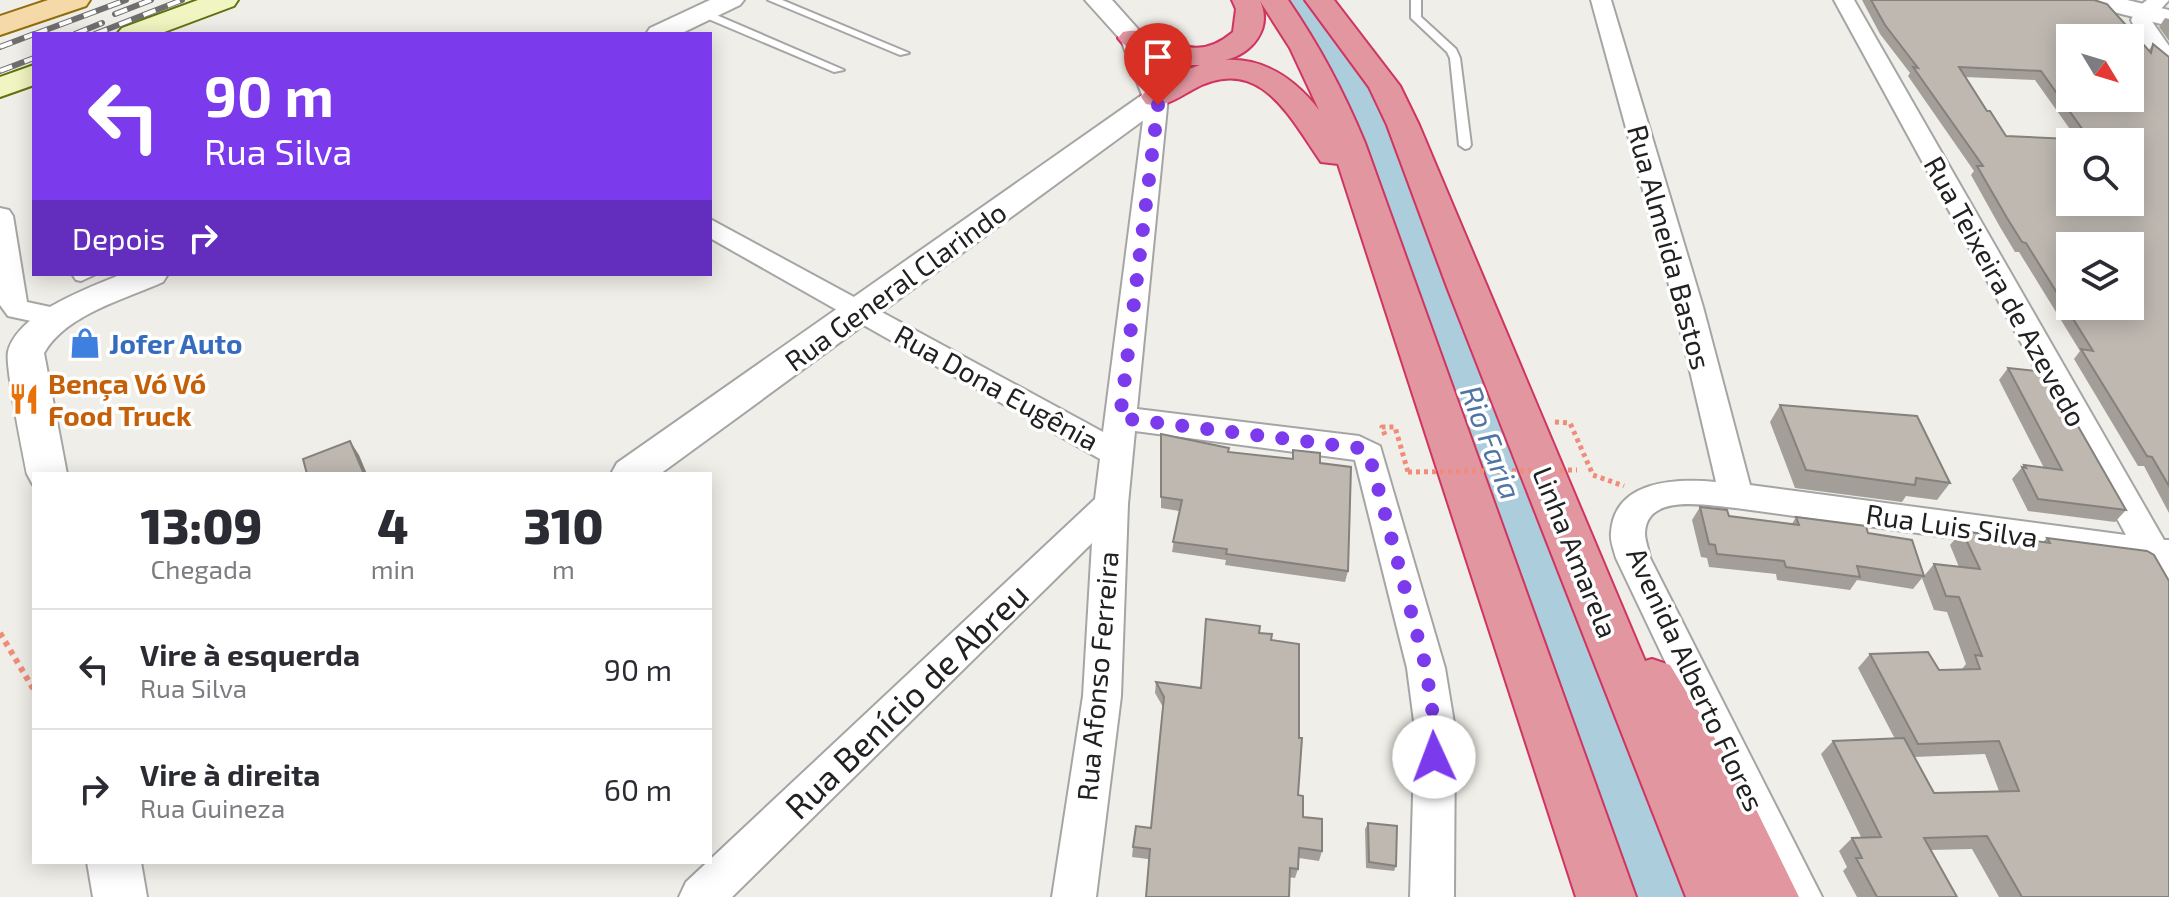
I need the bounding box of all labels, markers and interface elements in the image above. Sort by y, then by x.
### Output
pin [1124,23,1192,105]
north arrow [2056,24,2144,112]
map controls [2056,24,2144,320]
icon: arrive [1136,35,1180,79]
text: 90 m [204,61,334,128]
icon: left [72,64,176,168]
street label: Rua Almeida Bastos [1621,121,1719,373]
button: search [2056,128,2144,216]
text: Rua Silva [204,129,352,172]
street label: Rua Teixeira de Azevedo [1918,150,2094,432]
street label: Rua General Clarindo [778,194,1012,378]
icon: right [181,216,225,260]
text: Depois [72,220,165,256]
button: layers [2056,232,2144,320]
street label: Rua Dona Eugênia [889,317,1105,457]
shop icon: Jofer Auto [68,326,102,360]
place label: Jofer Auto [109,326,243,360]
place label: Bença Vó Vó Food Truck [48,366,206,432]
water label: Rio Faria [1454,380,1530,504]
restaurant icon: Bença Vó Vó Food Truck [7,382,41,416]
street label: Linha Amarela [1526,461,1626,643]
text: 13:09 [140,496,262,554]
text: 4 [377,496,408,554]
text: 310 [523,496,604,554]
street label: Rua Luis Silva [1864,496,2040,554]
street label: Avenida Alberto Flores [1620,542,1772,816]
street label: Rua Afonso Ferreira [1069,550,1125,802]
text: Chegada [150,553,252,584]
text: min [371,553,415,584]
text: m [552,553,575,584]
street label: Rua Benício de Abreu [776,573,1036,827]
text: Vire à esquerda [140,636,360,672]
icon: left [72,647,116,691]
text: 90 m [604,651,672,687]
text: Rua Silva [140,672,247,703]
position arrow [1392,715,1476,799]
text: Vire à direita [140,756,320,792]
icon: right [72,767,116,811]
text: 60 m [604,771,672,807]
text: Rua Guineza [140,792,285,823]

